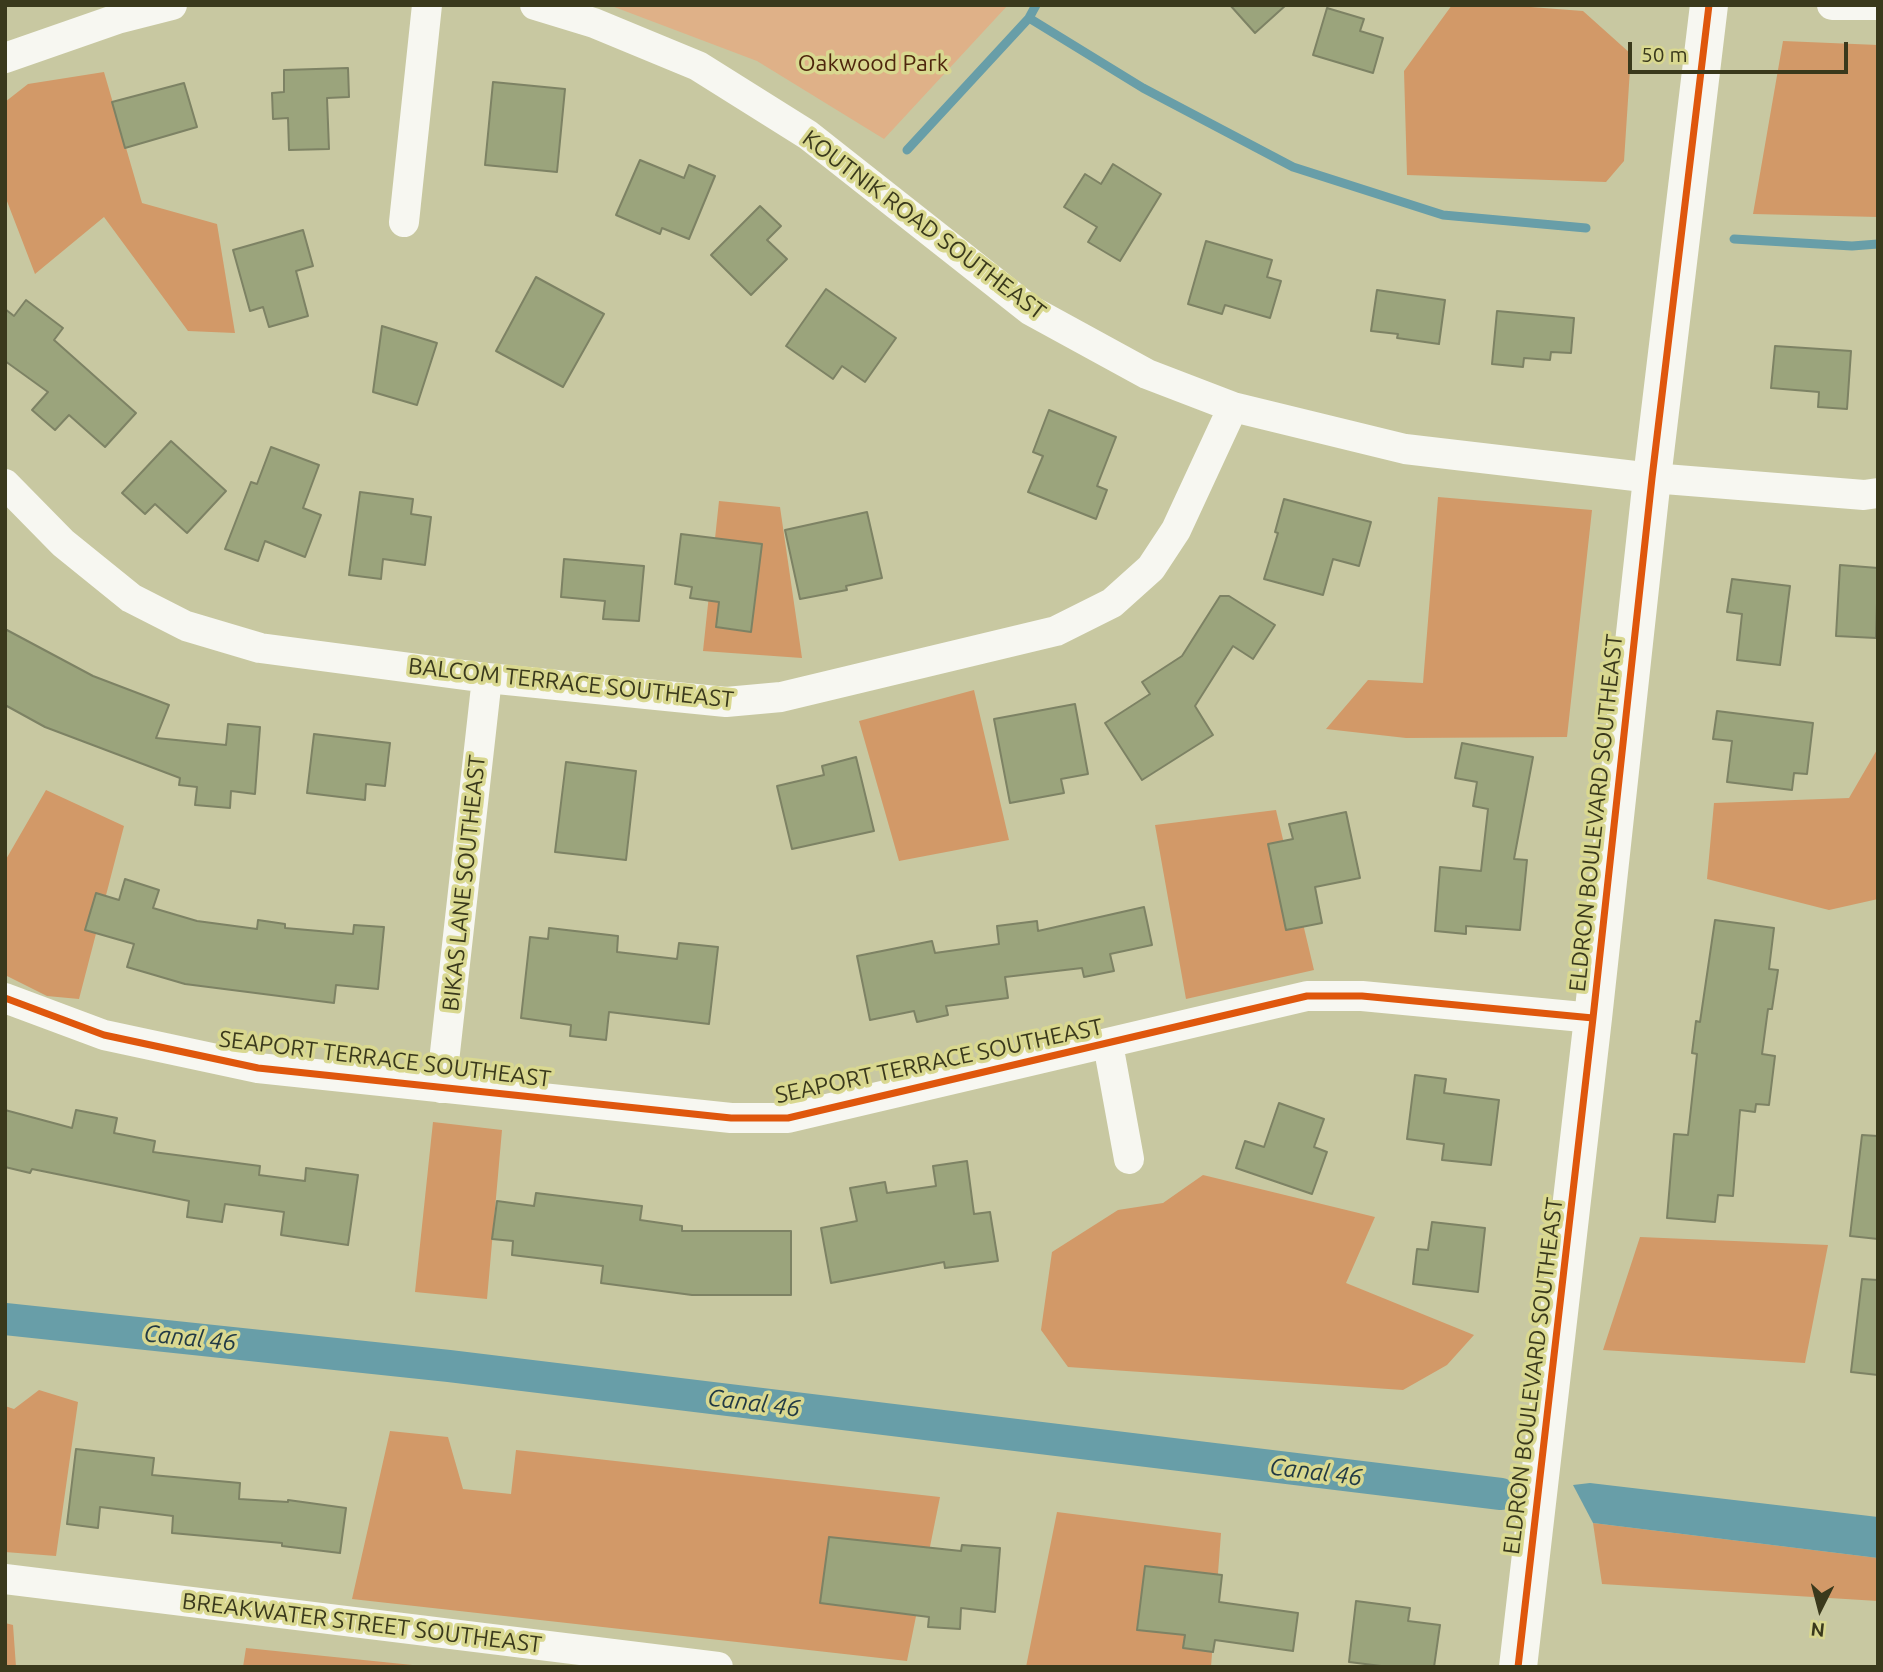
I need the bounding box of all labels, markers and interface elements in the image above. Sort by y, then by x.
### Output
scale bar [1631,28,1852,72]
text: 50 m [1641,42,1688,66]
park label: Oakwood Park [798,49,948,77]
street label: KOUTNIK ROAD SOUTHEAST [797,124,1051,326]
street label: ELDRON BOULEVARD SOUTHEAST [1563,633,1629,993]
street label: BALCOM TERRACE SOUTHEAST [407,652,735,714]
street label: BIKAS LANE SOUTHEAST [437,753,491,1013]
street label: SEAPORT TERRACE SOUTHEAST [773,1013,1105,1109]
street label: SEAPORT TERRACE SOUTHEAST [218,1025,552,1093]
street label: ELDRON BOULEVARD SOUTHEAST [1497,1196,1569,1556]
water label: Canal 46 [142,1319,238,1357]
water label: Canal 46 [706,1383,802,1423]
water label: Canal 46 [1268,1452,1364,1492]
north arrow [1785,1574,1855,1644]
street label: BREAKWATER STREET SOUTHEAST [181,1587,543,1659]
text: N [1810,1618,1826,1642]

